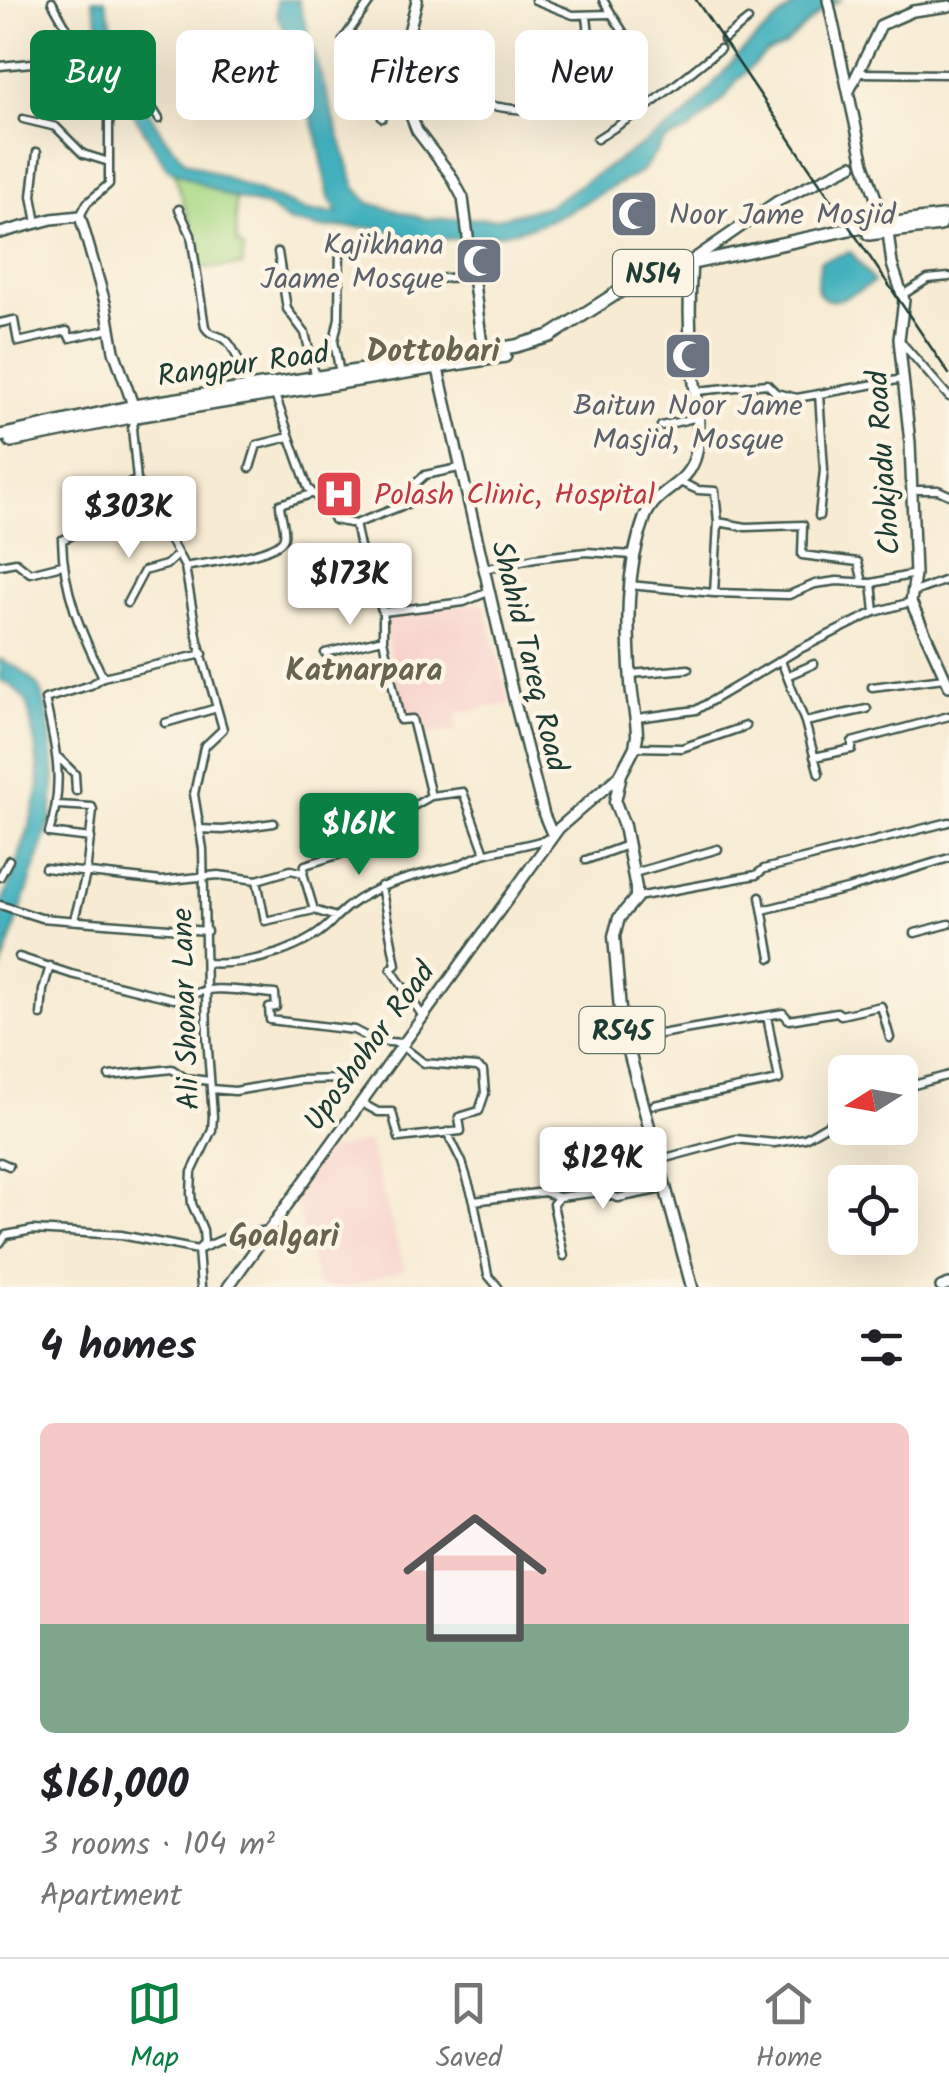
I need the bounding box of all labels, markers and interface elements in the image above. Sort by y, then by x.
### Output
chip: Buy [30,30,156,120]
chip: Rent [176,30,314,120]
chip: Filters [334,30,495,120]
chip: New [515,30,648,120]
mosque icon: Noor Jame Mosjid [608,188,660,240]
place label: Noor Jame Mosjid [669,192,897,240]
place label: Kajikhana Jaame Mosque [260,222,444,304]
mosque icon: Kajikhana Jaame Mosque [453,235,505,287]
road number: N514 [613,250,693,296]
district label: Dottobari [366,327,501,378]
street label: Rangpur Road [154,330,333,402]
mosque icon: Baitun Noor Jame Masjid, Mosque [662,330,714,382]
street label: Chokjadu Road [855,368,915,557]
place label: Baitun Noor Jame Masjid, Mosque [573,383,803,465]
hospital icon: Polash Clinic, Hospital [313,468,365,520]
place label: Polash Clinic, Hospital [374,472,655,520]
pin: $303K [59,476,199,561]
text: $303K [84,483,174,534]
street label: Shahid Tareq Road [476,536,580,778]
pin: $173K [280,543,420,628]
text: $173K [310,550,390,601]
district label: Katnarpara [285,646,443,697]
pin: $161K [289,793,429,878]
text: $161K [322,800,396,851]
street label: Ali Shonar Lane [159,907,215,1111]
street label: Uposhohor Road [292,951,449,1142]
road number: R545 [580,1007,664,1053]
north arrow [828,1055,918,1145]
map controls [828,1055,918,1255]
pin: $129K [533,1127,673,1212]
text: $129K [562,1134,644,1185]
button: locate [828,1165,918,1255]
district label: Goalgari [229,1212,340,1263]
text: 4 homes [40,1314,196,1381]
icon: filters [854,1320,909,1375]
icon: home [385,1488,565,1668]
text: $161,000 [40,1753,189,1820]
text: 3 rooms · 104 m² [40,1820,275,1871]
text: Apartment [40,1871,182,1922]
tab: Map [127,1976,182,2081]
tab: Saved [436,1976,502,2081]
tab: Home [756,1976,822,2081]

